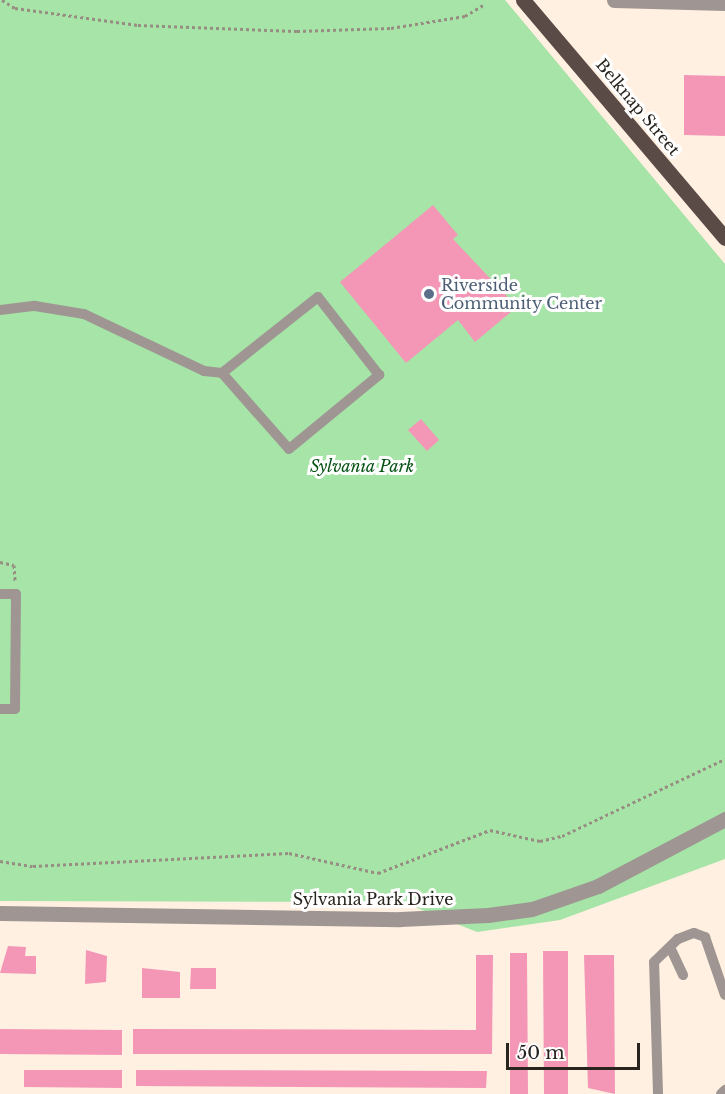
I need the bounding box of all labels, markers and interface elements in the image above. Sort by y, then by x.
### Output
street label: Belknap Street [592,55,684,159]
place label: Riverside Community Center [441,275,603,313]
marker: Riverside Community Center [422,287,436,301]
park label: Sylvania Park [310,456,414,476]
street label: Sylvania Park Drive [292,889,454,909]
scale bar [509,1031,642,1069]
text: 50 m [517,1042,565,1064]

